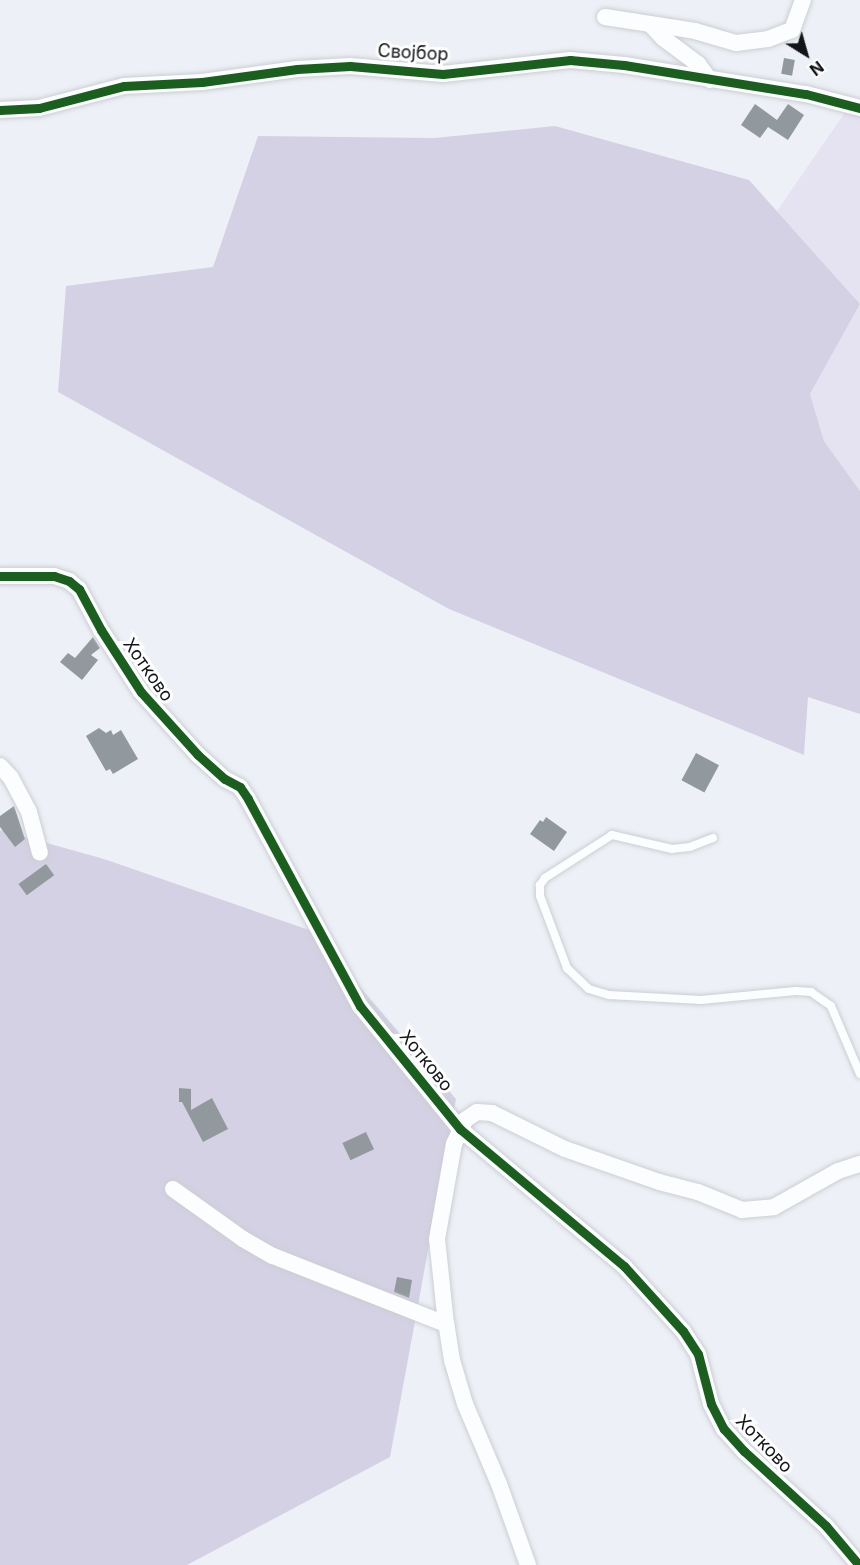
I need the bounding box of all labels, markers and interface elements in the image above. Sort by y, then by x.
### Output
north arrow [776,24,836,84]
street label: Својбор [377,40,449,66]
text: N [806,57,828,80]
street label: Хотково [118,634,178,706]
street label: Хотково [395,1026,457,1096]
street label: Хотково [731,1410,797,1478]

